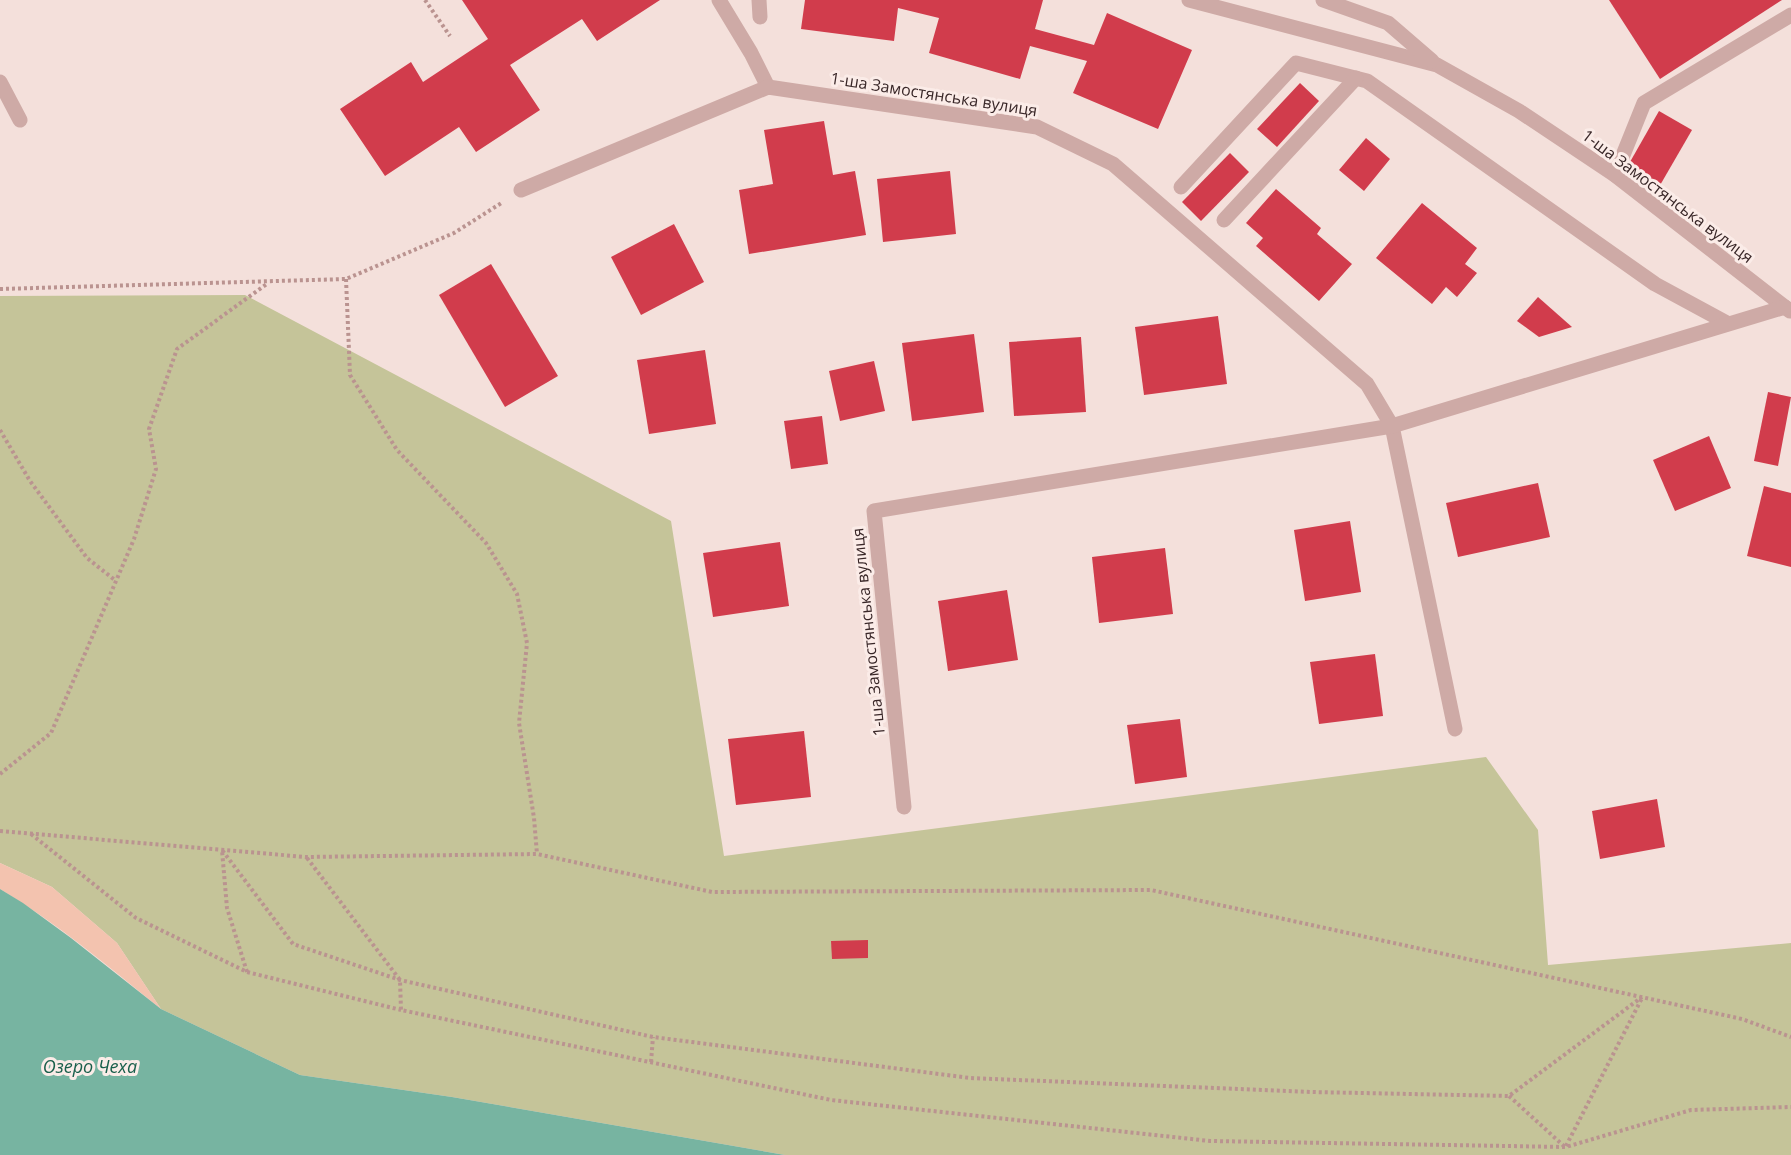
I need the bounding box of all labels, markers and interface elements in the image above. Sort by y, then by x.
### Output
street label: 1-ша Замостянська вулиця [829,67,1039,121]
street label: 1-ша Замостянська вулиця [1578,124,1758,268]
street label: 1-ша Замостянська вулиця [846,527,890,737]
water label: Озеро Чеха [43,1054,137,1078]

